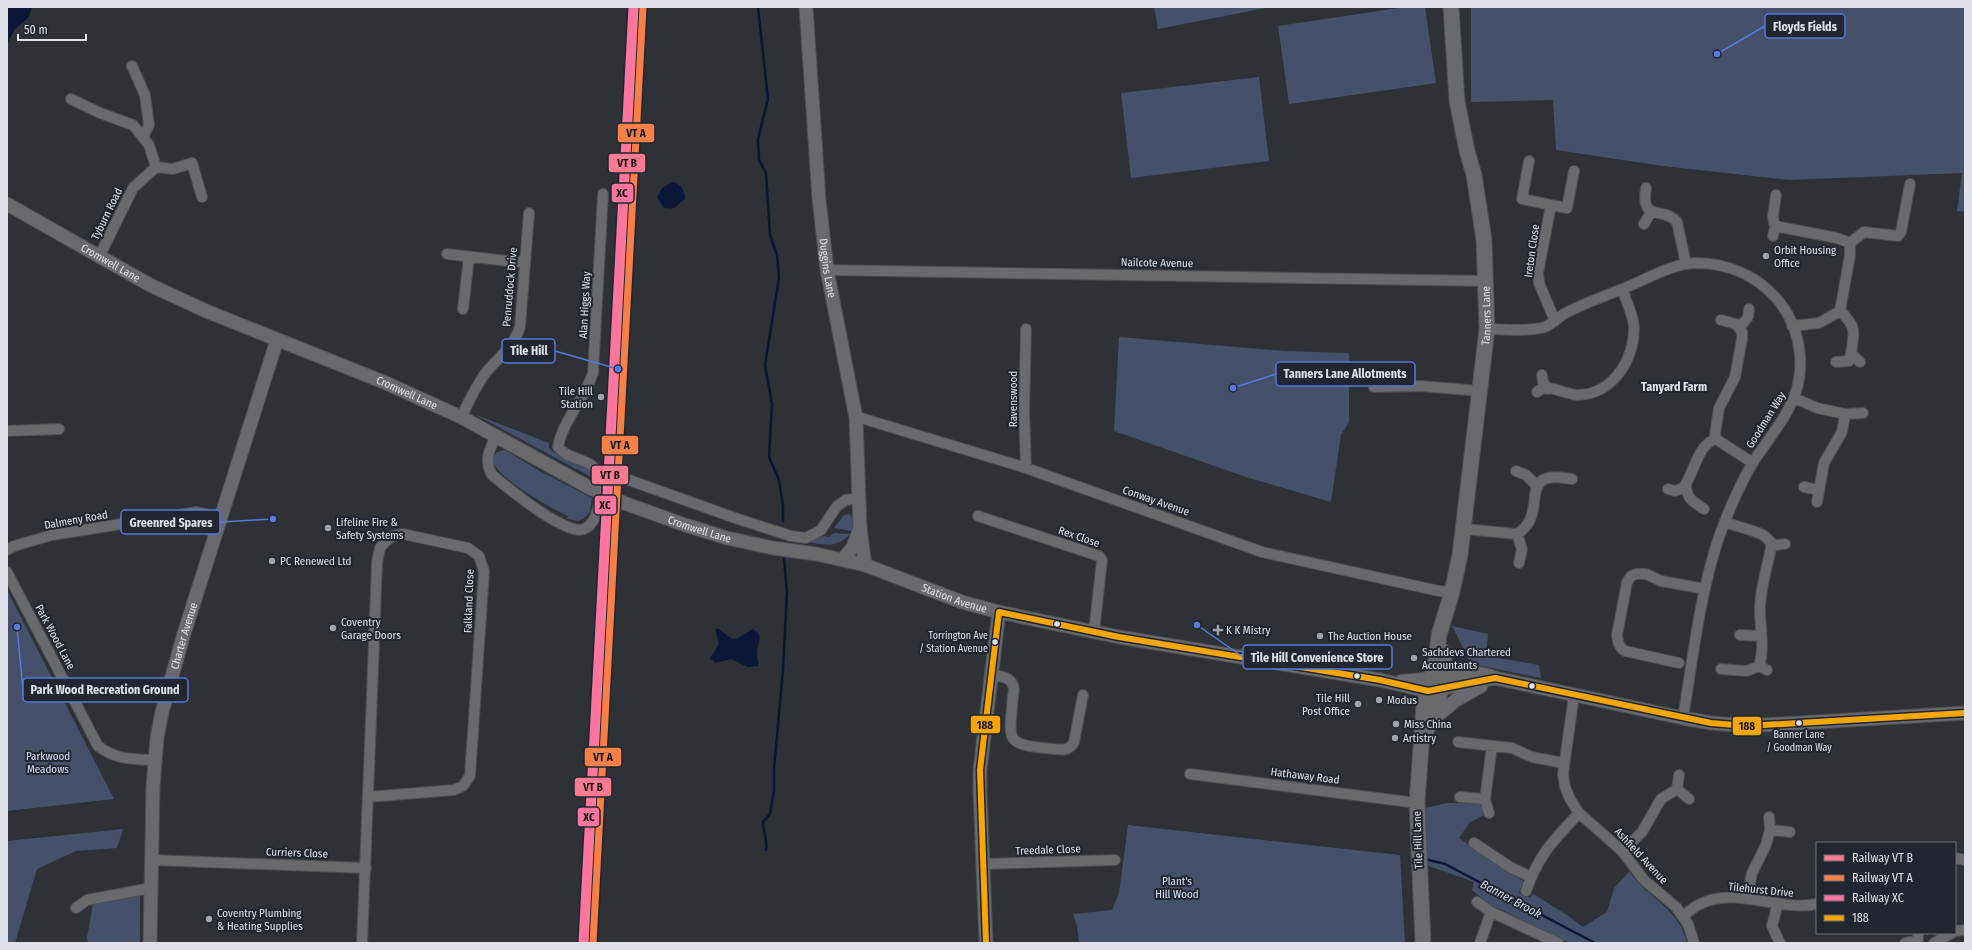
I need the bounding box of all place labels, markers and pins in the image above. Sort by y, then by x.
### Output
callout: Floyds Fields [1765,14,1845,38]
place label: Orbit Housing Office [1774,244,1837,270]
marker: Orbit Housing Office [1761,251,1771,261]
callout: Tile Hill [502,339,555,363]
callout: Tanners Lane Allotments [1276,362,1415,386]
place label: Tile Hill Station [559,385,593,411]
marker: Tile Hill Station [596,392,606,402]
callout: Greenred Spares [121,510,220,534]
place label: Lifeline Fire & Safety Systems [336,516,404,542]
marker: Lifeline Fire & Safety Systems [323,523,333,533]
place label: PC Renewed Ltd [280,555,351,568]
marker: PC Renewed Ltd [267,556,277,566]
place label: Coventry Garage Doors [341,616,401,642]
unlabelled marker [1052,619,1062,629]
marker: Coventry Garage Doors [328,623,338,633]
place label: K K Mistry [1226,624,1271,637]
marker: K K Mistry [1213,625,1223,635]
place label: Torrington Ave / Station Avenue [919,630,988,655]
place label: The Auction House [1328,630,1412,643]
marker: The Auction House [1315,631,1325,641]
marker: Torrington Ave / Station Avenue [990,637,1000,647]
callout: Tile Hill Convenience Store [1243,645,1392,669]
place label: Sachdevs Chartered Accountants [1422,646,1511,672]
marker: Sachdevs Chartered Accountants [1409,653,1419,663]
unlabelled marker [1352,671,1362,681]
callout: Park Wood Recreation Ground [23,678,188,702]
unlabelled marker [1527,681,1537,691]
place label: Tile Hill Post Office [1302,692,1350,718]
place label: Modus [1387,694,1417,707]
marker: Modus [1374,695,1384,705]
marker: Tile Hill Post Office [1353,699,1363,709]
place label: Miss China [1404,718,1452,731]
marker: Banner Lane / Goodman Way [1794,718,1804,728]
marker: Miss China [1391,719,1401,729]
place label: Banner Lane / Goodman Way [1766,729,1832,754]
place label: Artistry [1403,732,1436,745]
marker: Artistry [1390,733,1400,743]
place label: Coventry Plumbing & Heating Supplies [217,907,303,933]
marker: Coventry Plumbing & Heating Supplies [204,914,214,924]

